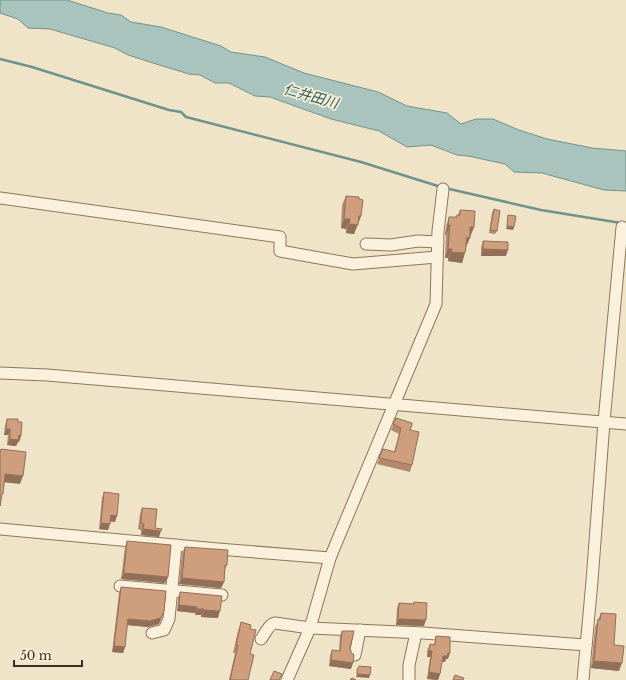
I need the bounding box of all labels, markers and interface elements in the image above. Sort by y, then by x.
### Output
water label: 仁井田川 [282,80,342,113]
scale bar [14,642,82,668]
text: 50 m [20,648,52,663]

